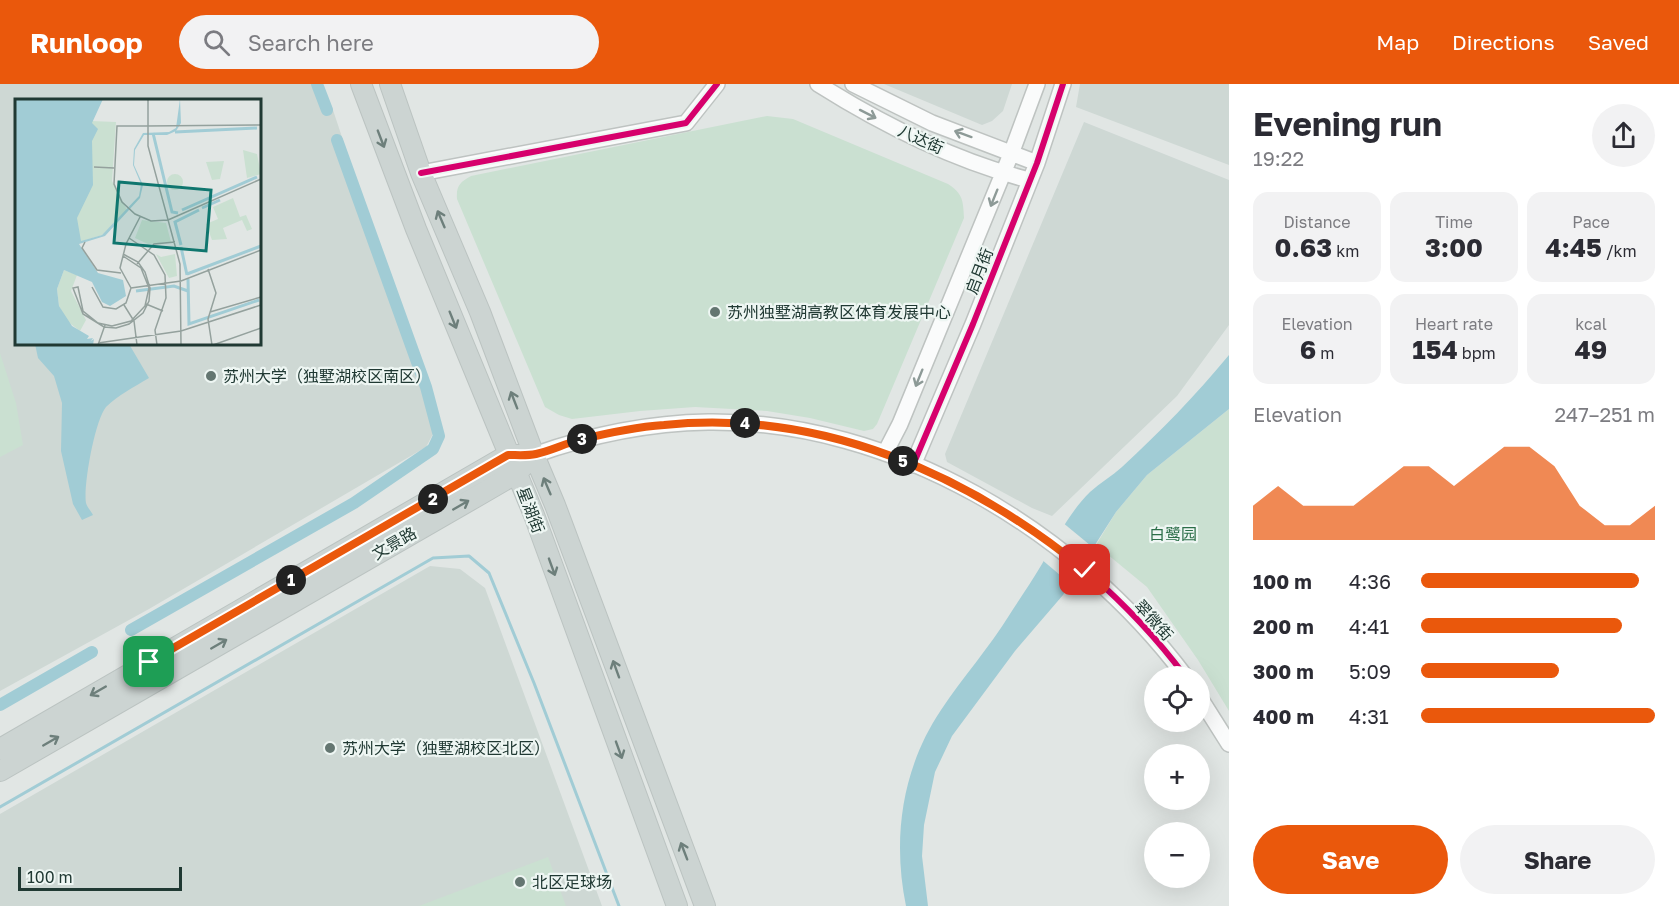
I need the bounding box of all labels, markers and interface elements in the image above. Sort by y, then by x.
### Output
search box [179,15,599,69]
text: Runloop [30,26,143,59]
icon: search [200,26,233,59]
text: Search here [248,29,374,56]
text: Map [1376,29,1419,55]
text: Directions [1452,29,1555,55]
text: Saved [1588,29,1649,55]
inset map [15,99,261,345]
text: Evening run [1253,104,1442,143]
button: share [1592,104,1655,167]
one-way arrow [858,109,876,121]
street label: 八达街 [895,120,947,158]
one-way arrow [954,128,973,139]
one-way arrow [376,129,387,148]
text: 19:22 [1253,146,1304,170]
one-way arrow [988,188,999,206]
one-way arrow [434,211,446,229]
text: Distance [1283,212,1351,232]
text: Time [1435,212,1473,232]
text: Pace [1572,212,1610,232]
text: 0.63 [1275,232,1332,263]
text: 3:00 [1425,232,1483,263]
text: 4:45 [1545,232,1602,263]
text: km [1332,241,1359,261]
text: /km [1602,241,1637,261]
street label: 启月街 [961,245,997,297]
place label: 苏州独墅湖高教区体育发展中心 [727,302,951,322]
marker: 苏州独墅湖高教区体育发展中心 [708,305,722,319]
one-way arrow [448,310,459,329]
text: Elevation [1281,314,1353,334]
text: Heart rate [1415,314,1493,334]
text: kcal [1575,314,1607,334]
text: 6 [1300,334,1316,365]
text: 154 [1412,334,1458,365]
text: 49 [1575,334,1607,365]
text: m [1316,343,1334,363]
text: bpm [1458,343,1496,363]
place label: 苏州大学（独墅湖校区南区） [223,366,431,386]
one-way arrow [913,368,924,387]
marker: 苏州大学（独墅湖校区南区） [204,369,218,383]
one-way arrow [507,391,518,410]
text: Elevation [1253,402,1342,426]
text: 247–251 m [1554,402,1655,426]
pin: 4 [730,408,760,438]
text: 4 [740,413,750,433]
pin: 3 [567,424,597,454]
text: 3 [577,429,587,449]
pin: 5 [888,446,918,476]
text: 5 [898,451,908,471]
one-way arrow [541,477,552,495]
pin: 2 [418,484,448,514]
street label: 星湖街 [513,484,549,536]
text: 2 [428,489,438,509]
one-way arrow [452,499,469,511]
street label: 文景路 [368,522,420,564]
park label: 白鹭园 [1149,524,1197,544]
pin [1059,544,1110,595]
icon: check [1068,553,1101,586]
one-way arrow [548,557,559,575]
pin: 1 [276,565,306,595]
text: 100 m [1253,569,1312,593]
text: 4:36 [1349,569,1391,593]
text: 1 [287,570,295,590]
street label: 翠微街 [1131,595,1177,645]
text: 200 m [1253,614,1314,638]
text: 4:41 [1349,614,1389,638]
pin [123,636,174,687]
one-way arrow [210,637,227,649]
icon: arrive [132,645,165,678]
text: 300 m [1253,659,1314,683]
text: 5:09 [1349,659,1391,683]
one-way arrow [610,660,621,678]
map controls [1144,666,1210,888]
button: locate [1144,666,1210,732]
one-way arrow [90,685,107,697]
text: 400 m [1253,704,1314,728]
text: 4:31 [1349,704,1389,728]
one-way arrow [42,735,59,747]
place label: 苏州大学（独墅湖校区北区） [342,738,550,758]
one-way arrow [615,740,626,759]
marker: 苏州大学（独墅湖校区北区） [323,741,337,755]
button: + [1144,744,1210,810]
button: − [1144,822,1210,888]
button: Save [1253,825,1448,894]
button: Share [1460,825,1655,894]
one-way arrow [678,842,689,861]
scale bar [18,864,182,892]
text: 100 m [27,867,73,887]
place label: 北区足球场 [532,872,612,892]
marker: 北区足球场 [513,875,527,889]

